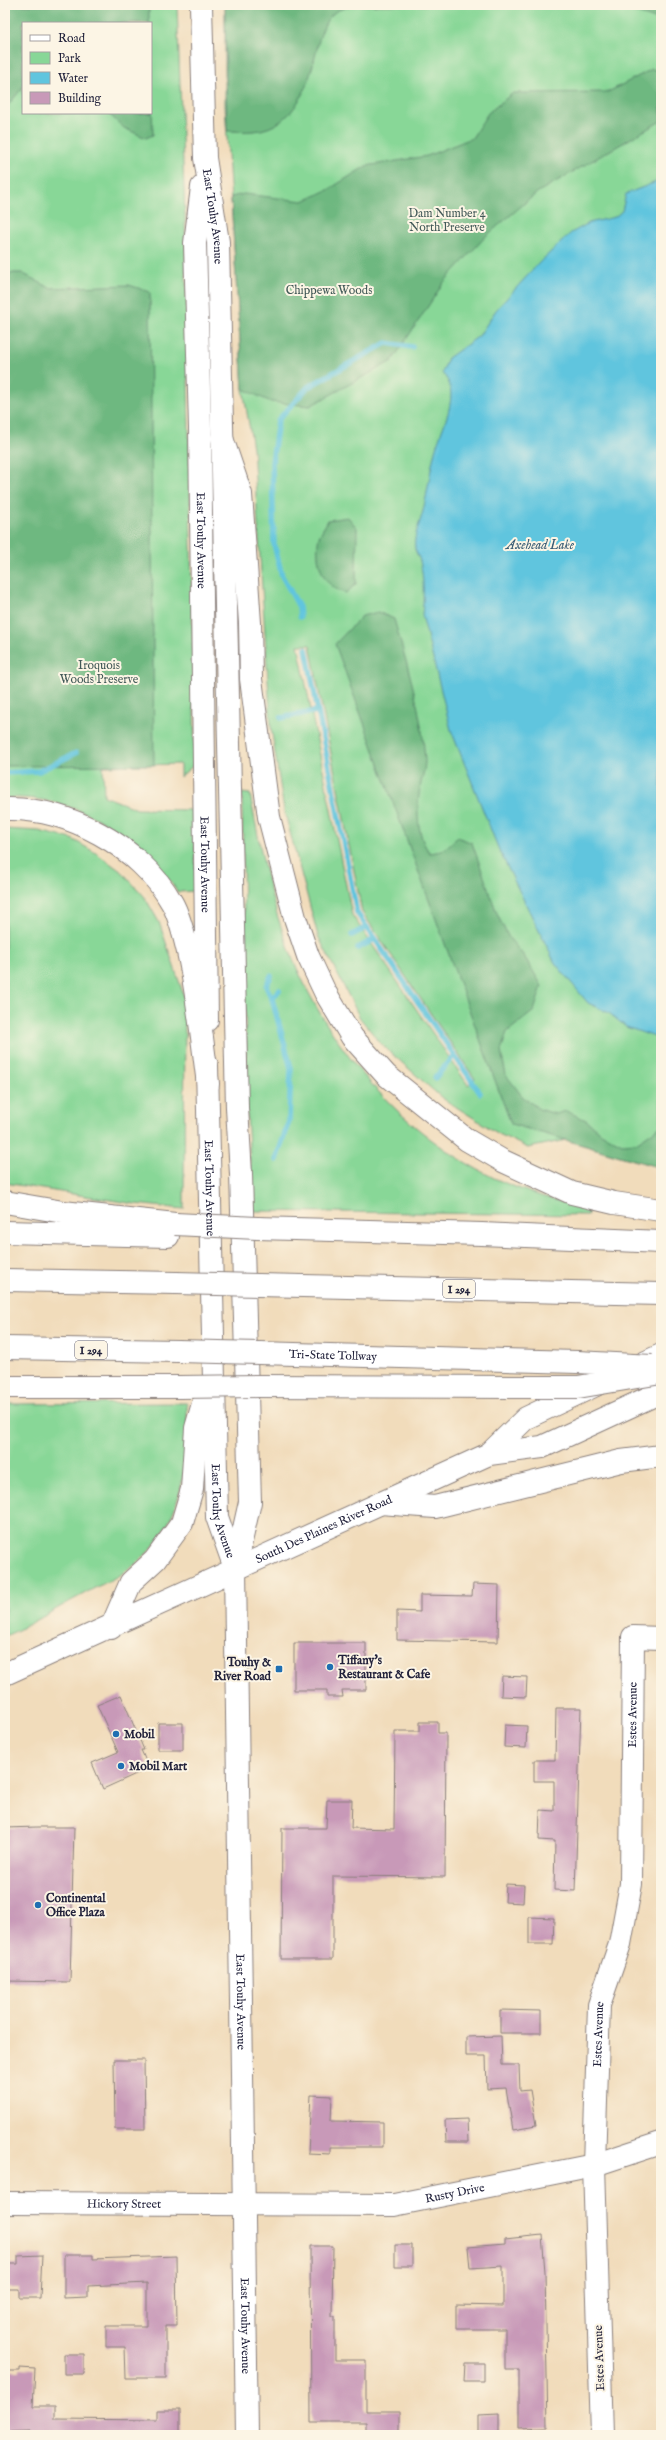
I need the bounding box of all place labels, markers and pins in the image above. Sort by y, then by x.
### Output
place label: Tiffany's Restaurant & Cafe [337,1653,431,1682]
place label: Touhy & River Road [214,1655,272,1684]
marker: Tiffany's Restaurant & Cafe [325,1662,335,1672]
marker: Touhy & River Road [274,1664,284,1674]
place label: Mobil [124,1727,155,1742]
marker: Mobil [111,1729,121,1739]
place label: Mobil Mart [129,1759,188,1774]
marker: Mobil Mart [116,1761,126,1771]
place label: Continental Office Plaza [46,1891,106,1920]
marker: Continental Office Plaza [33,1900,43,1910]

